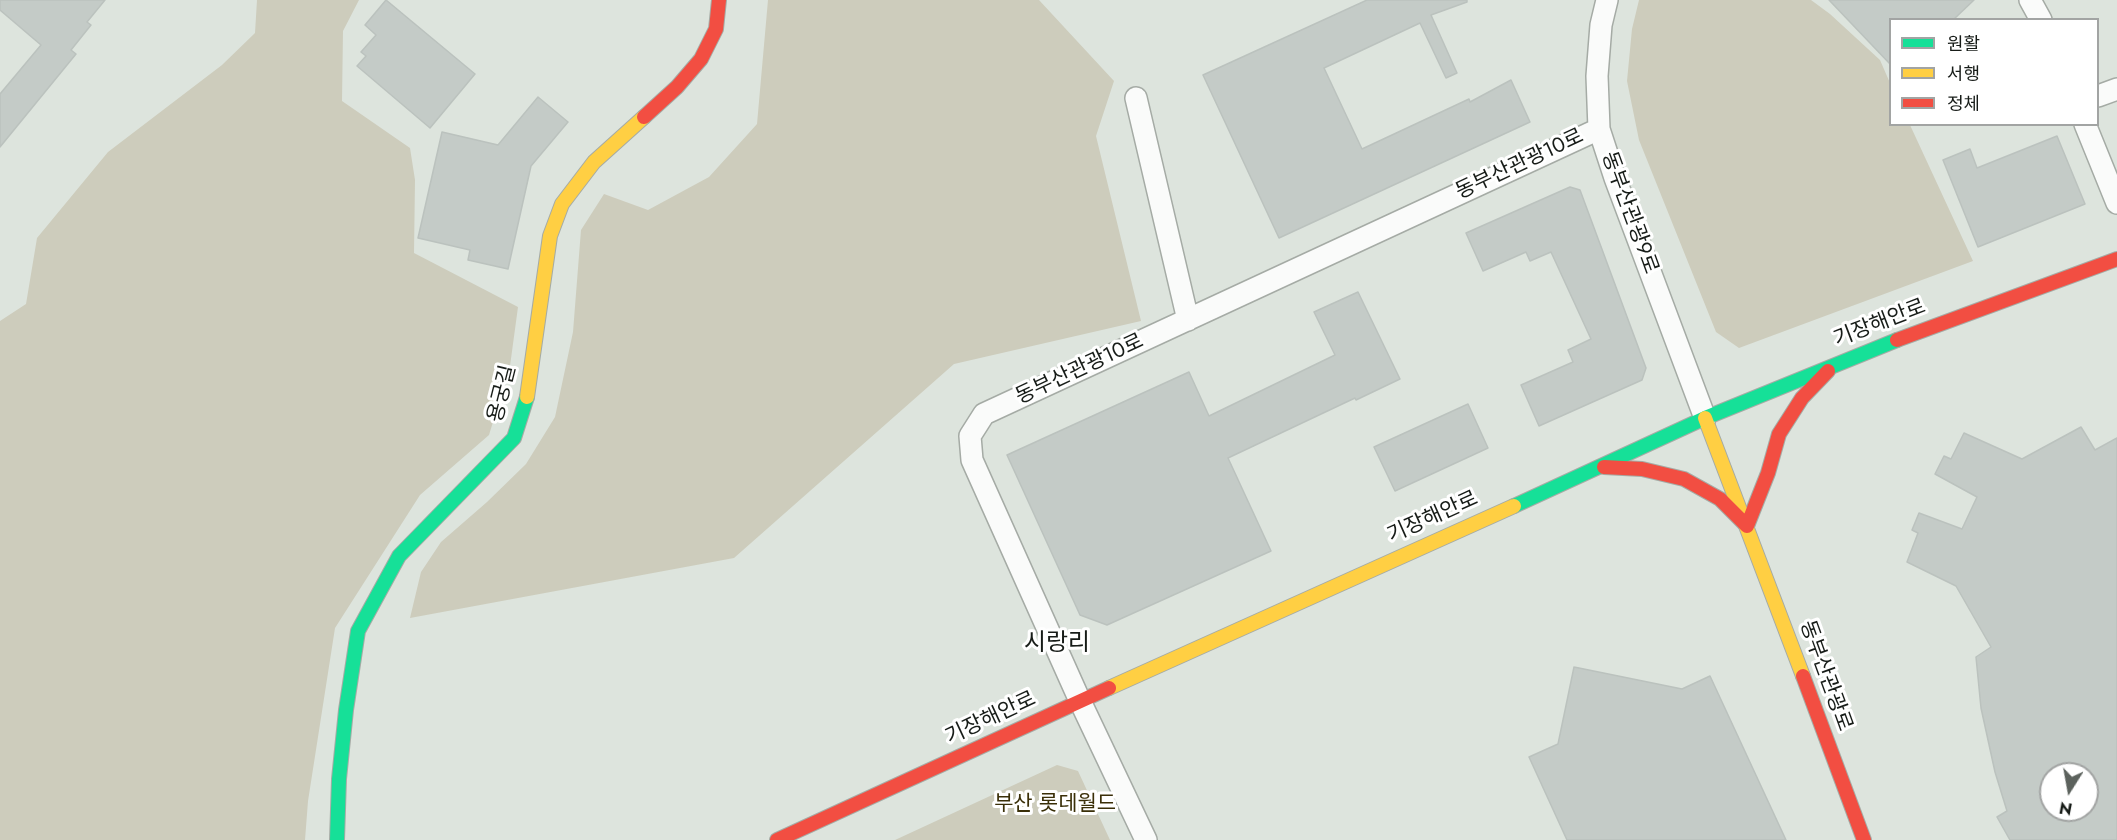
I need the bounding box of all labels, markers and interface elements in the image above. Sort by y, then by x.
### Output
legend [1889,18,2099,126]
text: 원활 [1947,31,1980,57]
text: 서행 [1947,61,1980,87]
text: 정체 [1947,91,1980,117]
street label: 동부산관광10로 [1452,124,1588,206]
street label: 동부산관광9로 [1595,149,1663,277]
street label: 기장해안로 [1830,295,1930,353]
street label: 동부산관광10로 [1012,329,1148,411]
street label: 용궁길 [484,363,522,425]
street label: 기장해안로 [1384,487,1482,549]
street label: 동부산관광로 [1793,617,1857,735]
district label: 시랑리 [1024,630,1090,658]
street label: 기장해안로 [942,687,1040,751]
north arrow [2039,762,2099,822]
park label: 부산 롯데월드 [994,792,1116,818]
text: N [2057,796,2074,821]

